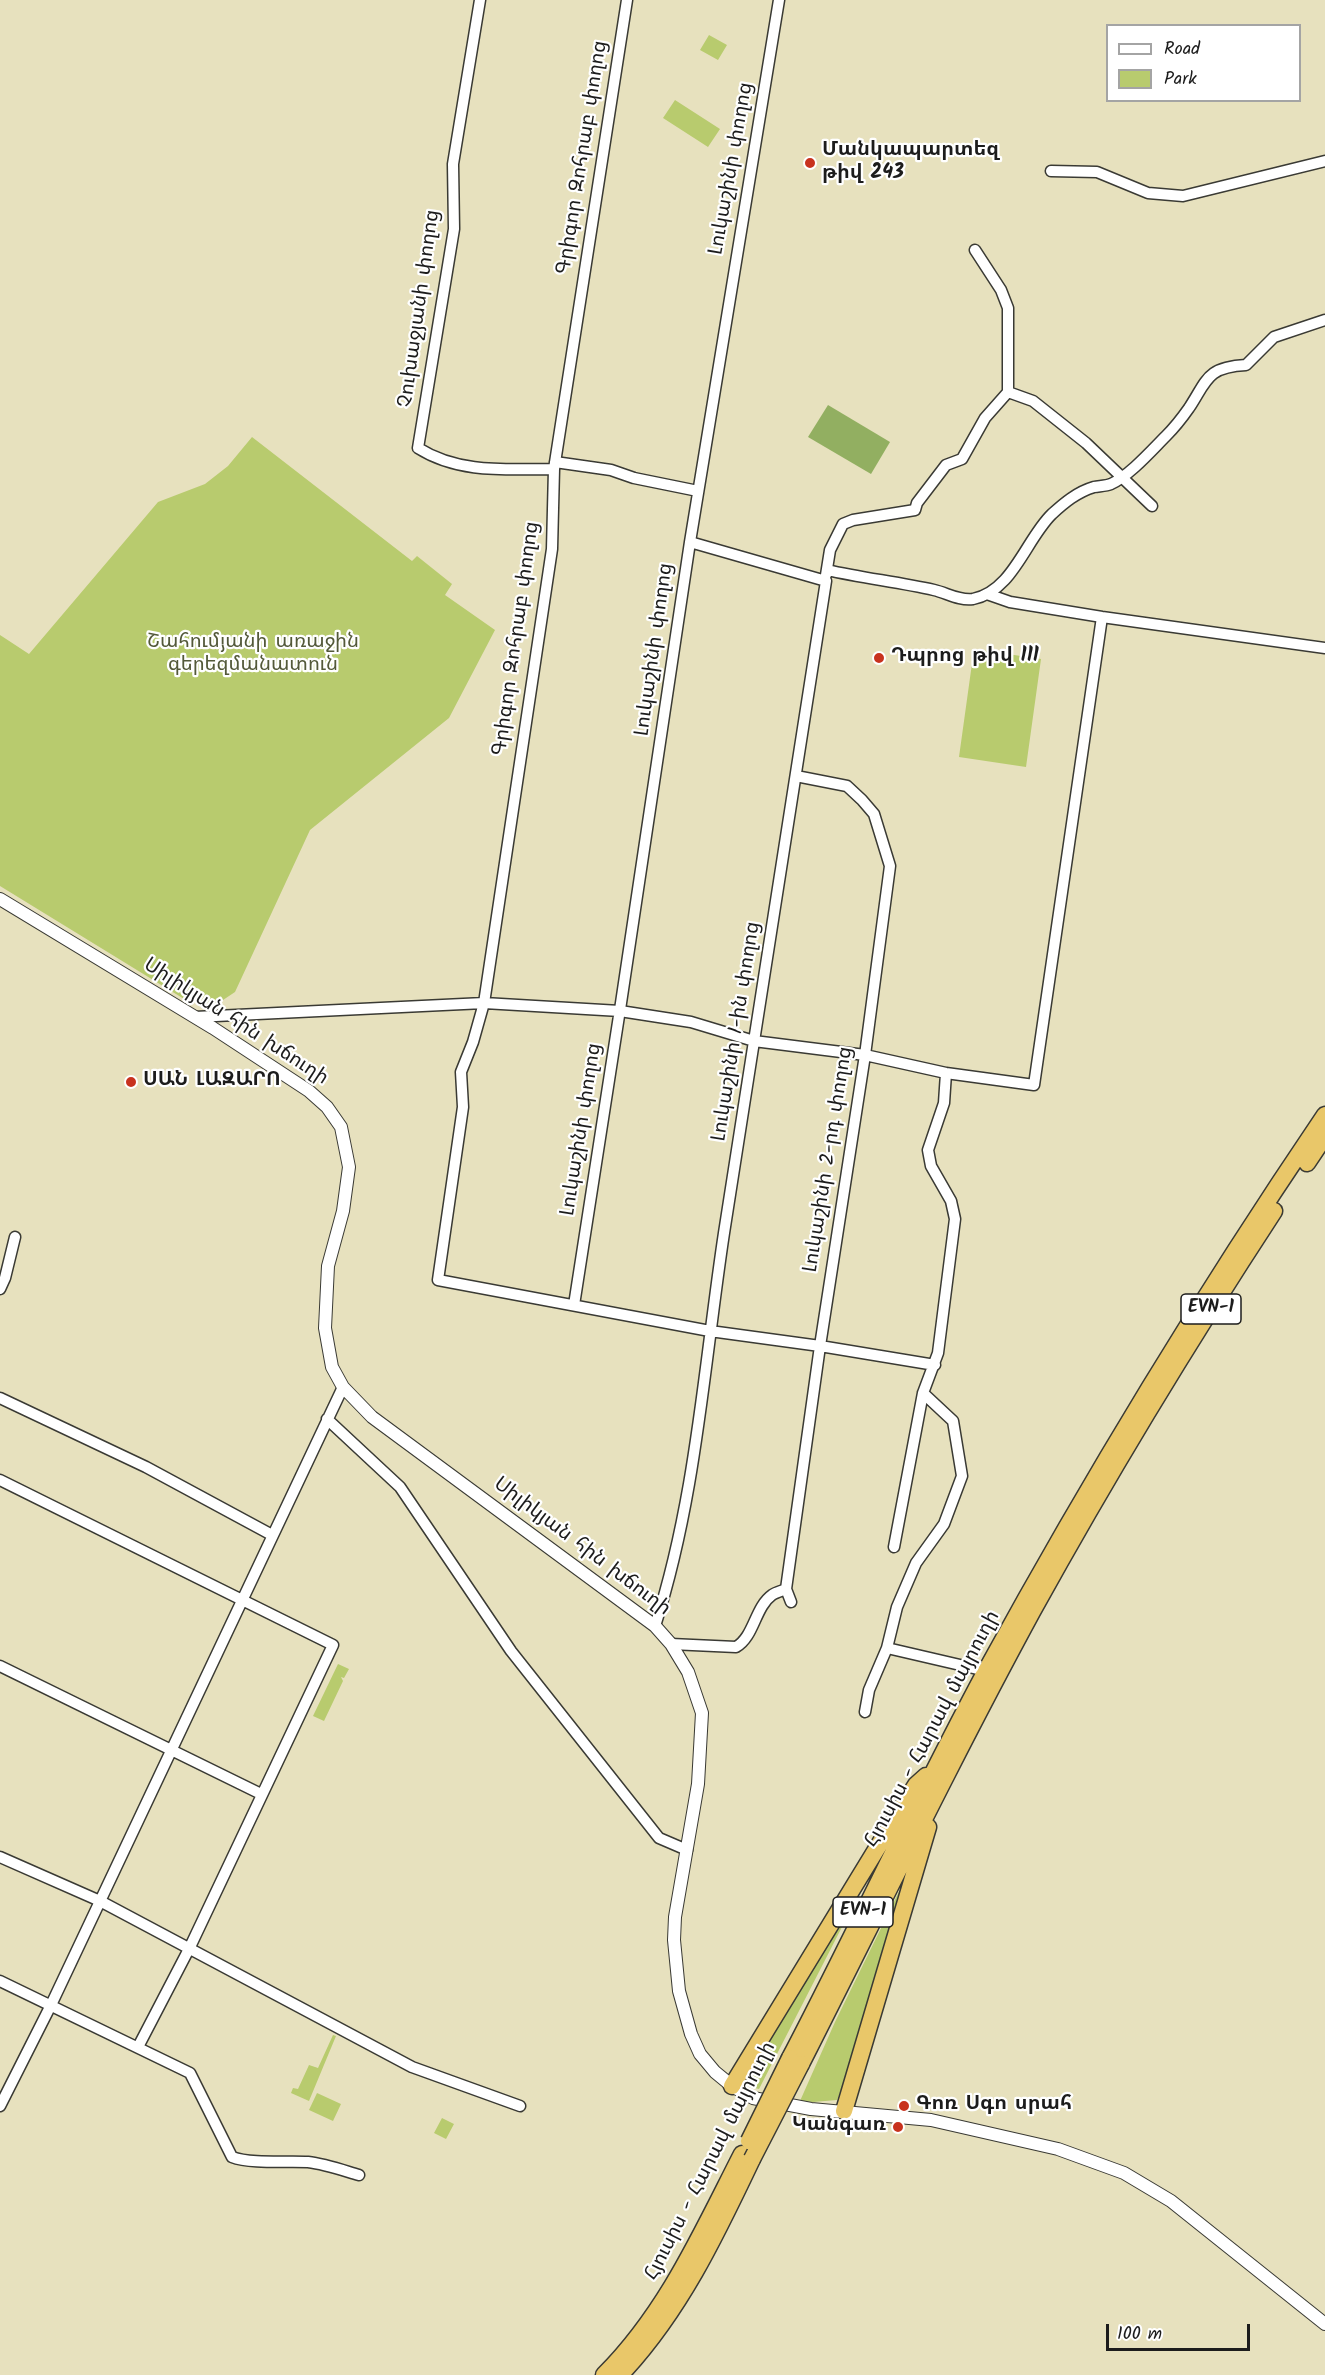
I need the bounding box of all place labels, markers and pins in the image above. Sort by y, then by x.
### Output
place label: Մանկապարտեզ թիվ 243 [822,140,999,187]
marker: Մանկապարտեզ թիվ 243 [803,156,817,170]
place label: Դպրոց թիվ 111 [891,646,1039,670]
marker: Դպրոց թիվ 111 [872,651,886,665]
place label: ՍԱՆ ԼԱԶԱՐՈ [143,1070,281,1094]
marker: ՍԱՆ ԼԱԶԱՐՈ [124,1075,138,1089]
place label: Գոռ Սգո սրահ [916,2094,1072,2118]
marker: Գոռ Սգո սրահ [897,2099,911,2113]
place label: Կանգառ [792,2115,886,2139]
marker: Կանգառ [891,2120,905,2134]

